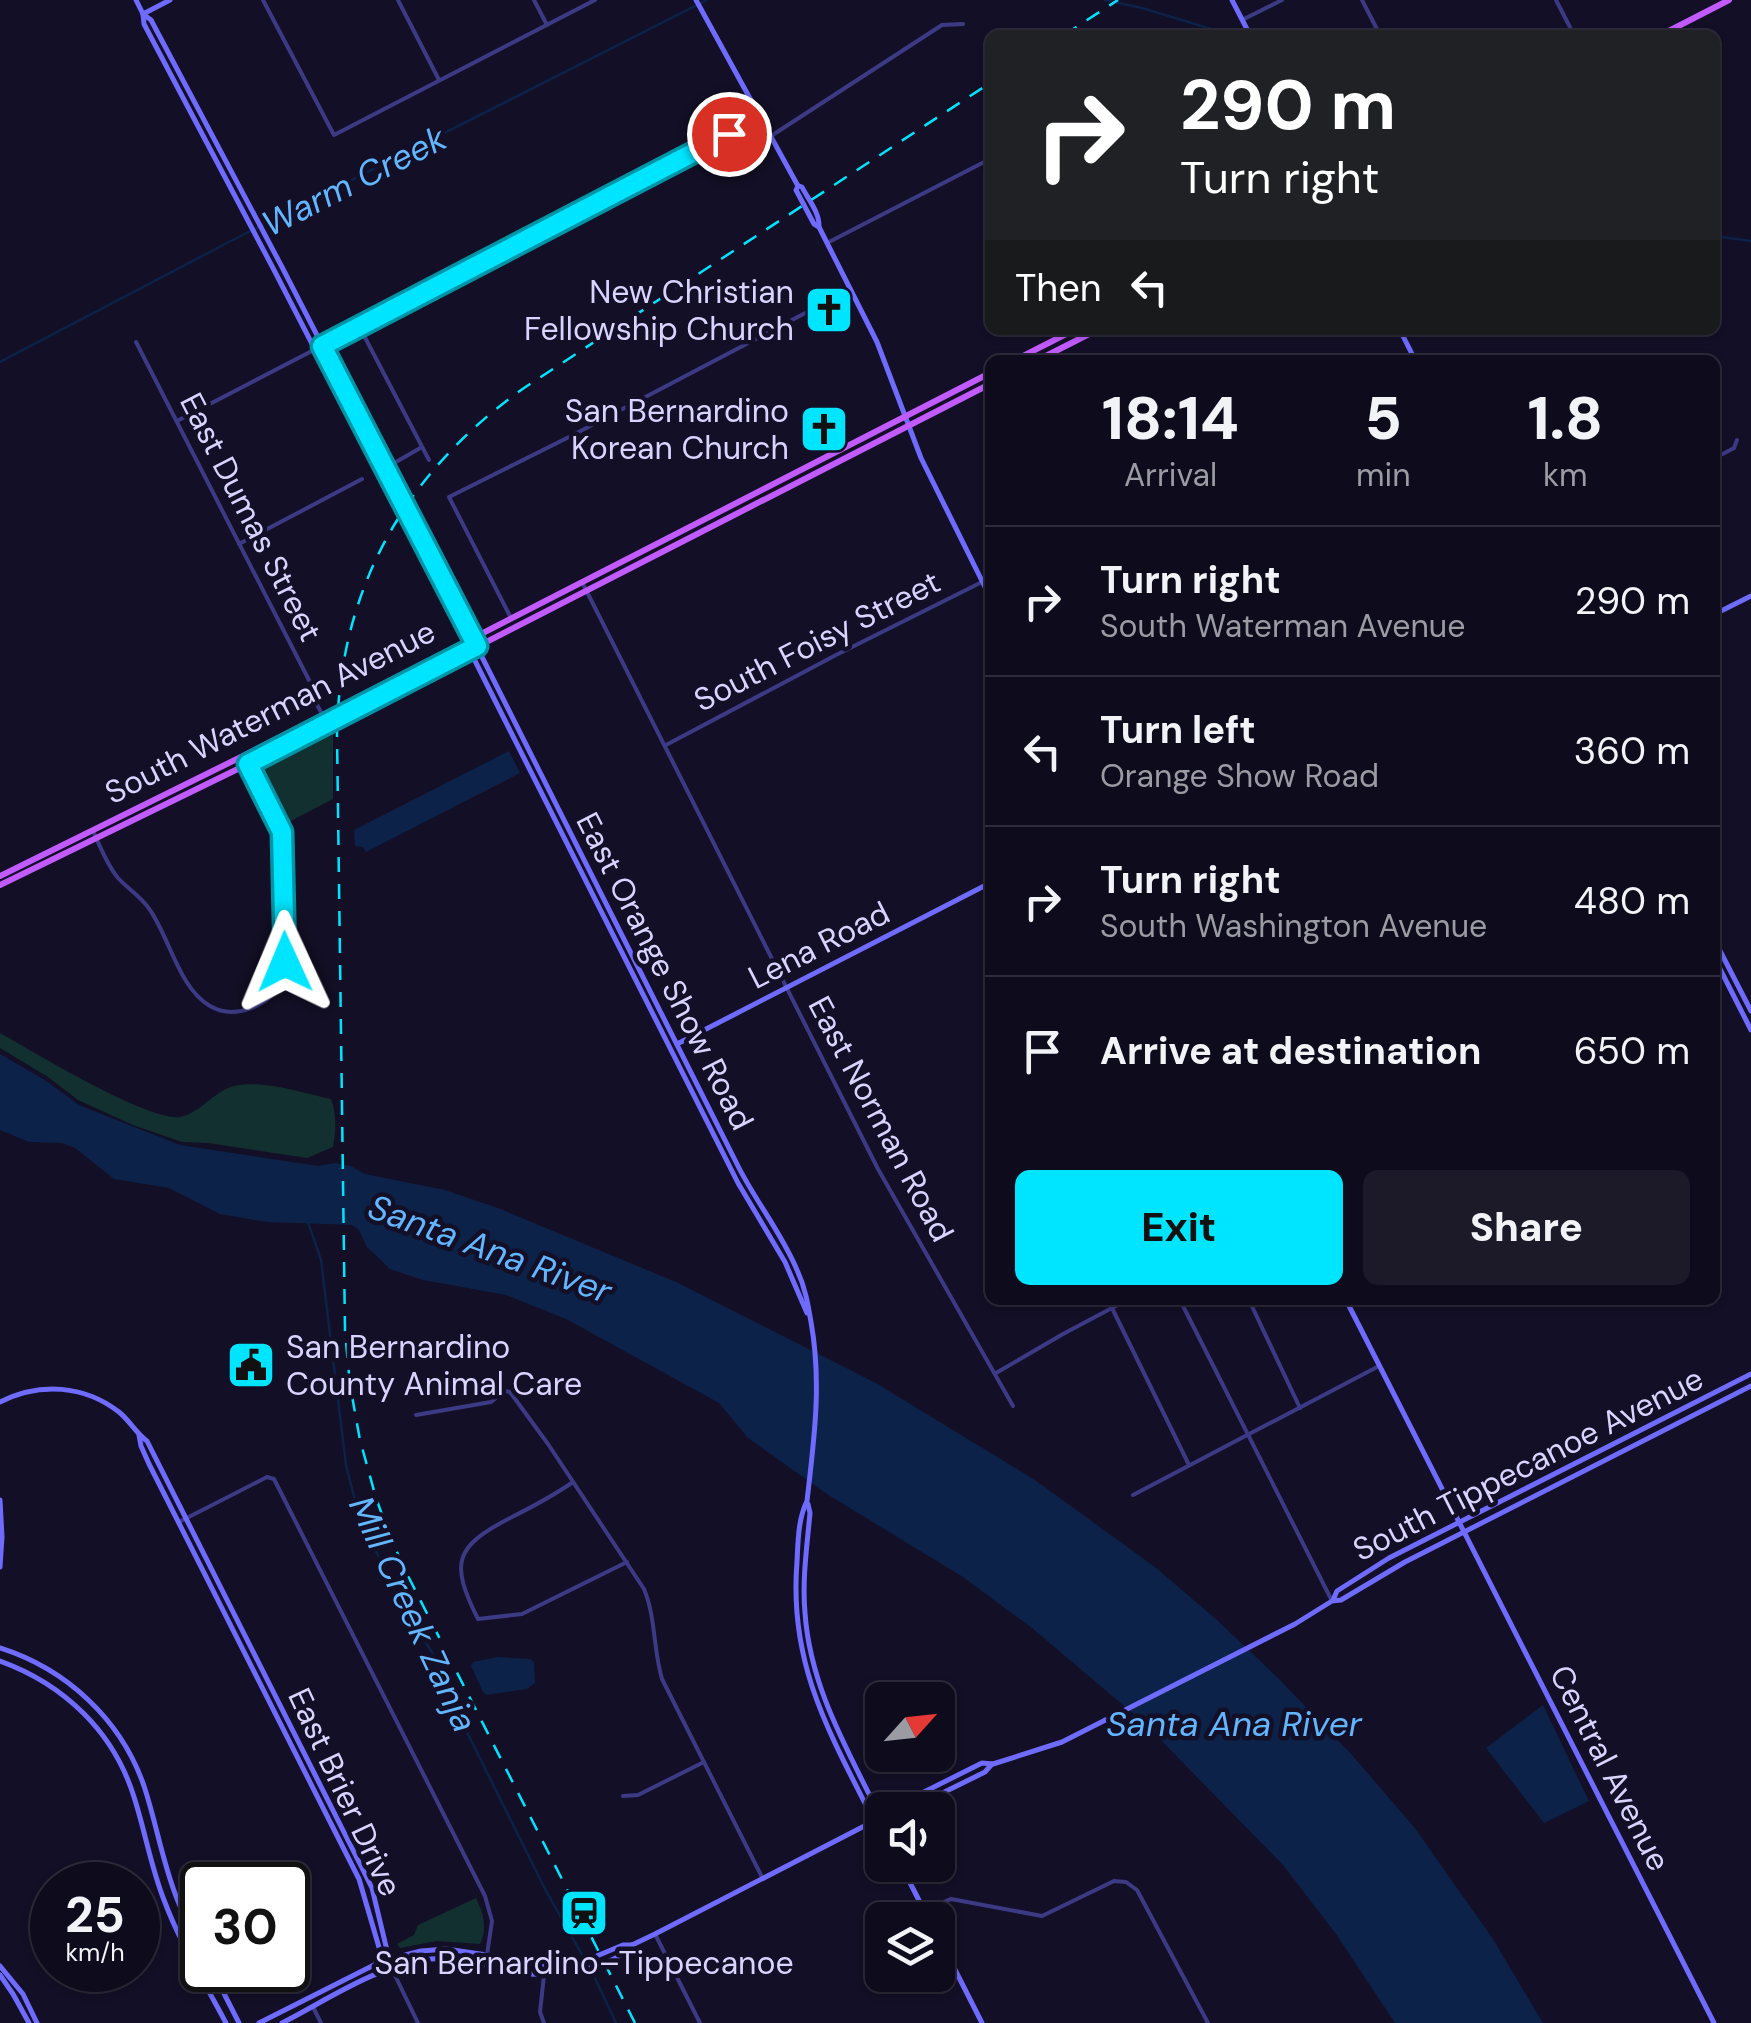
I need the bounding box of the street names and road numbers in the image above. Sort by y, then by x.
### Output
street label: East Dumas Street [170,386,332,648]
street label: South Foisy Street [687,561,947,721]
street label: South Waterman Avenue [98,610,442,814]
street label: East Orange Show Road [567,805,763,1137]
street label: Lena Road [741,892,897,998]
street label: East Norman Road [799,989,963,1249]
street label: South Tippecanoe Avenue [1346,1357,1710,1571]
street label: Central Avenue [1540,1658,1680,1878]
street label: East Brier Drive [278,1681,412,1903]

